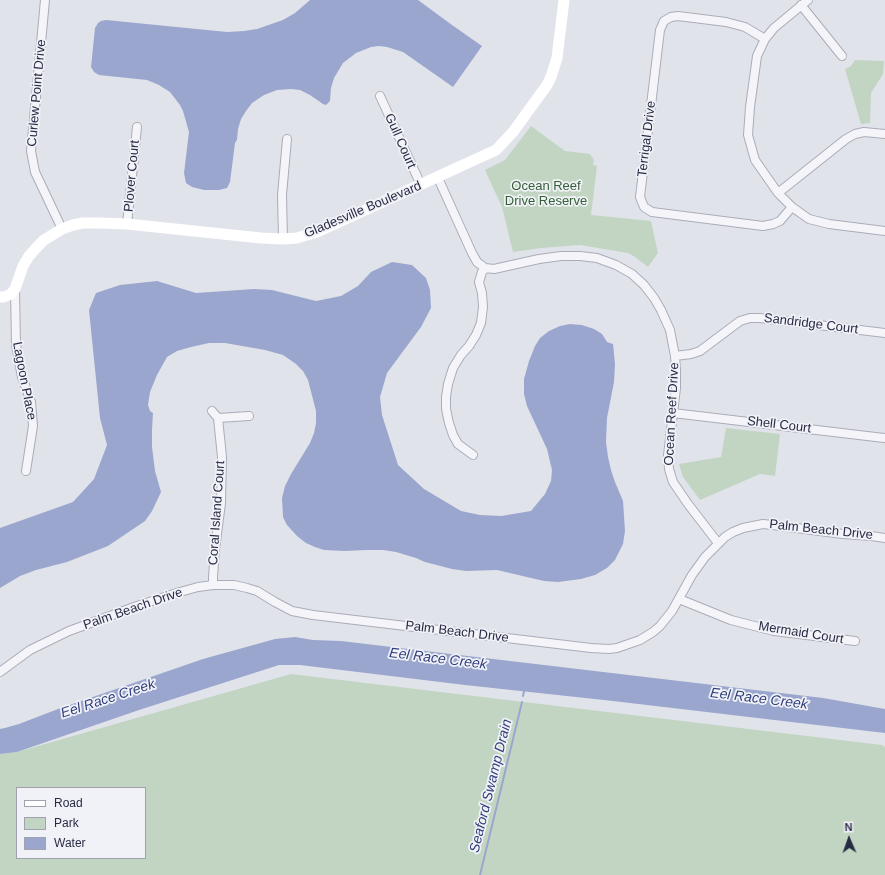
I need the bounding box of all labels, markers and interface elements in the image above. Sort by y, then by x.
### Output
street label: Curlew Point Drive [25,39,49,147]
street label: Terrigal Drive [635,100,659,178]
street label: Gull Court [381,111,419,171]
street label: Plover Court [121,139,143,213]
street label: Gladesville Boulevard [302,178,424,242]
park label: Ocean Reef Drive Reserve [505,178,587,209]
street label: Sandridge Court [763,310,859,338]
street label: Lagoon Place [9,340,39,422]
street label: Ocean Reef Drive [662,362,682,466]
street label: Shell Court [746,413,812,437]
street label: Coral Island Court [206,460,228,566]
street label: Palm Beach Drive [768,517,874,543]
street label: Palm Beach Drive [81,585,185,633]
street label: Palm Beach Drive [404,618,510,646]
street label: Mermaid Court [757,619,845,647]
water label: Eel Race Creek [388,645,488,673]
water label: Eel Race Creek [59,676,157,722]
water label: Eel Race Creek [709,685,809,713]
water label: Seaford Swamp Drain [466,718,516,854]
legend [16,787,146,859]
text: Road [54,796,83,810]
text: Park [54,816,79,830]
north arrow [829,819,869,859]
text: N [844,821,853,833]
text: Water [54,836,86,850]

